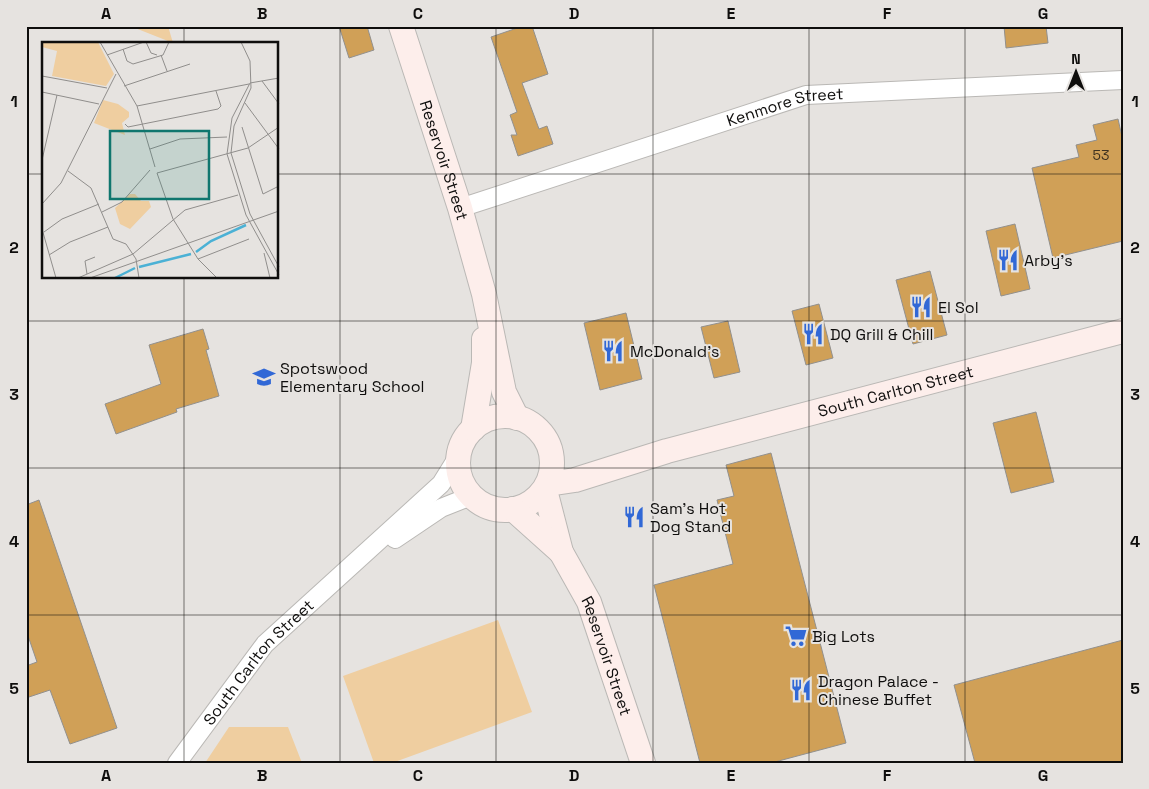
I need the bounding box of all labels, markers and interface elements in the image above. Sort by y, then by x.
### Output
text: A [101,3,111,24]
text: B [257,3,267,24]
text: C [413,3,423,24]
text: D [569,3,579,24]
text: E [727,3,736,24]
text: F [883,3,892,24]
text: G [1038,3,1048,24]
inset map [42,42,279,279]
north arrow [1052,48,1102,98]
text: N [1071,50,1081,68]
street label: Kenmore Street [724,83,844,131]
text: 1 [10,91,18,112]
text: 1 [1131,91,1139,112]
street label: Reservoir Street [415,98,473,223]
house number: 53 [1093,146,1109,164]
text: 2 [9,237,19,258]
text: 2 [1130,237,1140,258]
restaurant icon: Arby's [995,247,1021,273]
place label: Arby's [1024,250,1073,271]
restaurant icon: El Sol [908,294,934,320]
place label: El Sol [938,297,979,318]
restaurant icon: DQ Grill & Chill [800,321,826,347]
place label: DQ Grill & Chill [830,324,934,345]
restaurant icon: McDonald's [600,338,626,364]
place label: McDonald's [630,341,720,362]
place label: Spotswood Elementary School [280,358,425,397]
street label: South Carlton Street [815,361,976,422]
school or university icon: Spotswood Elementary School [251,364,277,390]
text: 3 [9,384,19,405]
text: 3 [1130,384,1140,405]
place label: Sam's Hot Dog Stand [650,498,731,537]
restaurant icon: Sam's Hot Dog Stand [621,504,647,530]
text: 4 [9,531,19,552]
text: 4 [1130,531,1140,552]
street label: Reservoir Street [577,592,636,718]
street label: South Carlton Street [199,595,318,729]
supermarket icon: Big Lots [783,623,809,649]
place label: Big Lots [812,626,875,647]
place label: Dragon Palace - Chinese Buffet [818,671,939,710]
restaurant icon: Dragon Palace - Chinese Buffet [788,677,814,703]
text: 5 [9,678,19,699]
text: 5 [1130,678,1140,699]
text: A [101,765,111,786]
text: B [257,765,267,786]
text: C [413,765,423,786]
text: D [569,765,579,786]
text: E [727,765,736,786]
text: F [883,765,892,786]
text: G [1038,765,1048,786]

